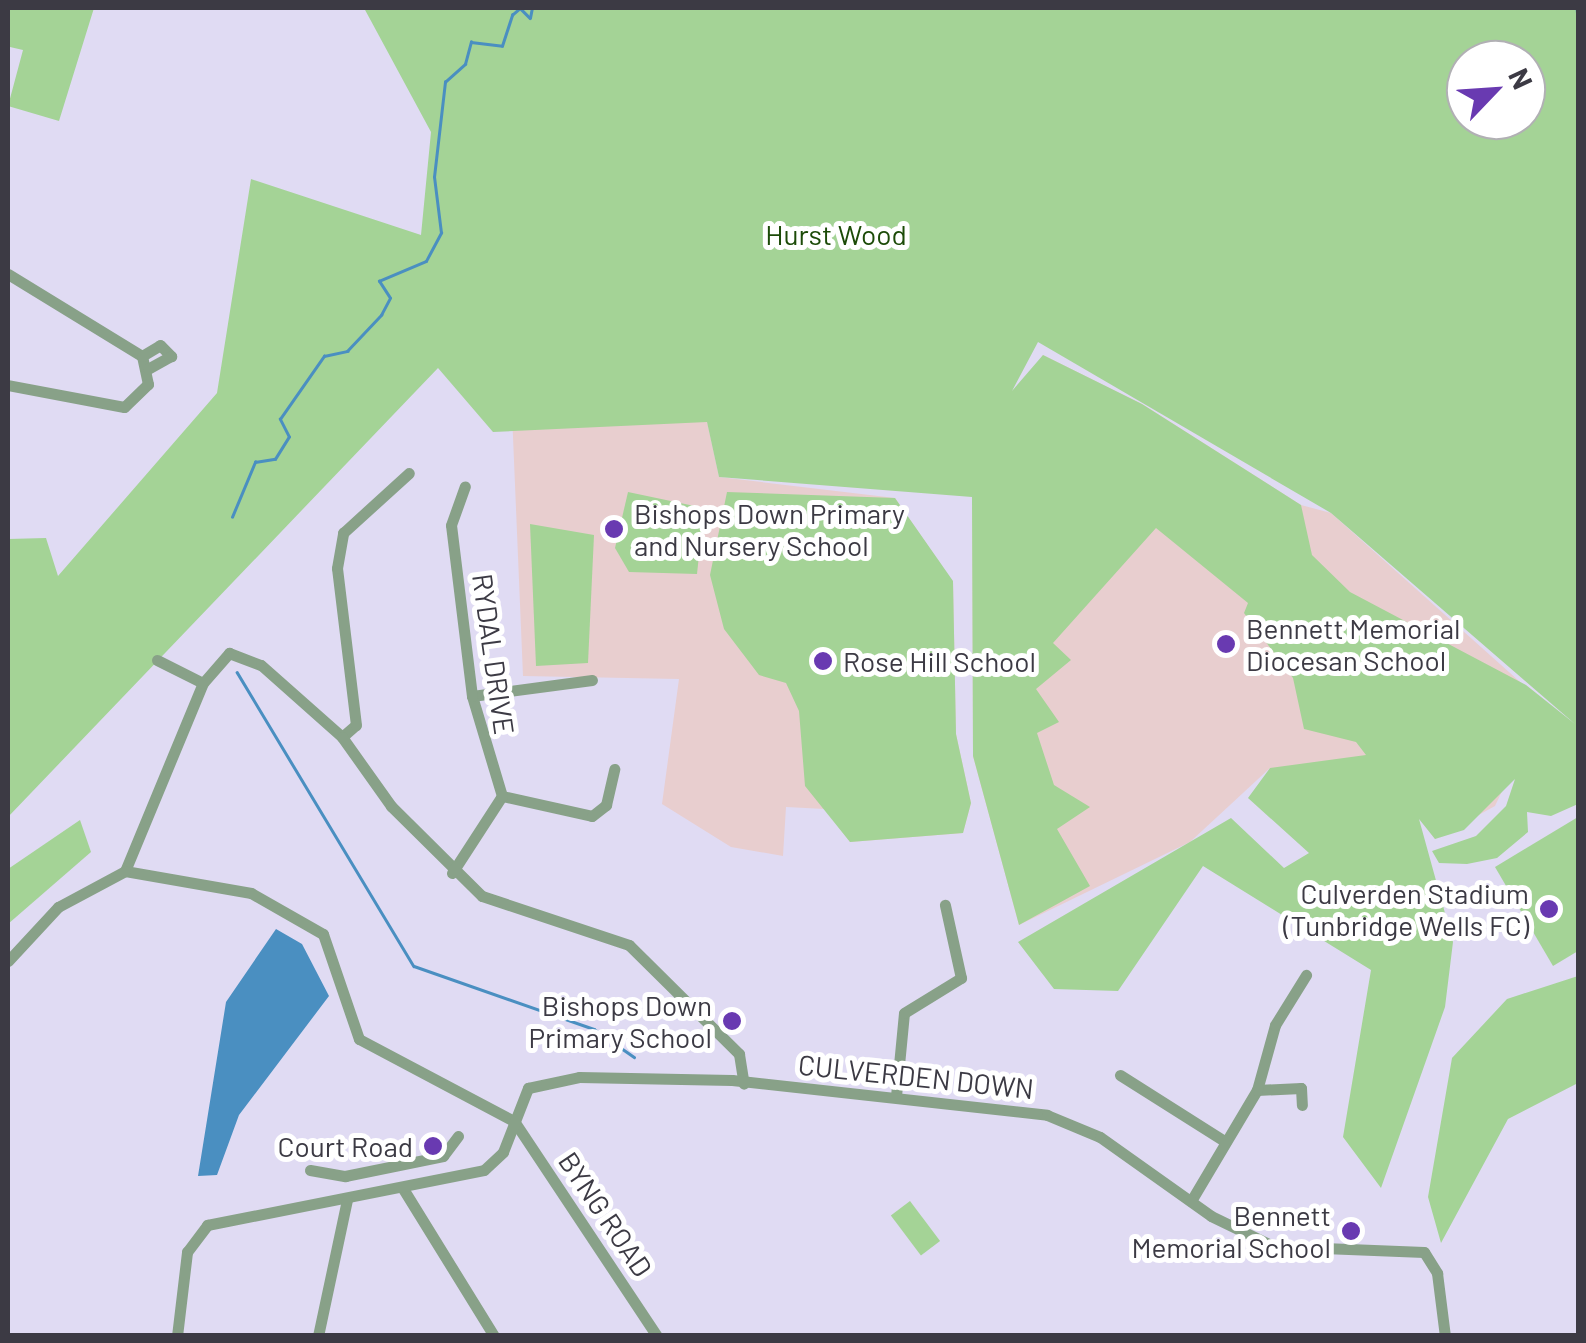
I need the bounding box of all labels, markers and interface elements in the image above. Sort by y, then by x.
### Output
north arrow [1446,40,1546,140]
text: N [1502,63,1541,94]
park label: Hurst Wood [765,217,907,251]
place label: Bishops Down Primary and Nursery School [634,496,905,562]
marker: Bishops Down Primary and Nursery School [603,518,625,540]
street label: RYDAL DRIVE [466,571,522,737]
place label: Bennett Memorial Diocesan School [1246,611,1460,677]
marker: Bennett Memorial Diocesan School [1215,633,1237,655]
place label: Rose Hill School [843,644,1036,678]
marker: Rose Hill School [812,650,834,672]
place label: Culverden Stadium (Tunbridge Wells FC) [1283,876,1529,942]
marker: Culverden Stadium (Tunbridge Wells FC) [1538,898,1560,920]
place label: Bishops Down Primary School [528,988,712,1054]
marker: Bishops Down Primary School [721,1010,743,1032]
street label: CULVERDEN DOWN [797,1047,1035,1105]
place label: Court Road [277,1129,413,1163]
marker: Court Road [422,1135,444,1157]
street label: BYNG ROAD [552,1145,660,1283]
place label: Bennett Memorial School [1131,1198,1331,1264]
marker: Bennett Memorial School [1340,1220,1362,1242]

